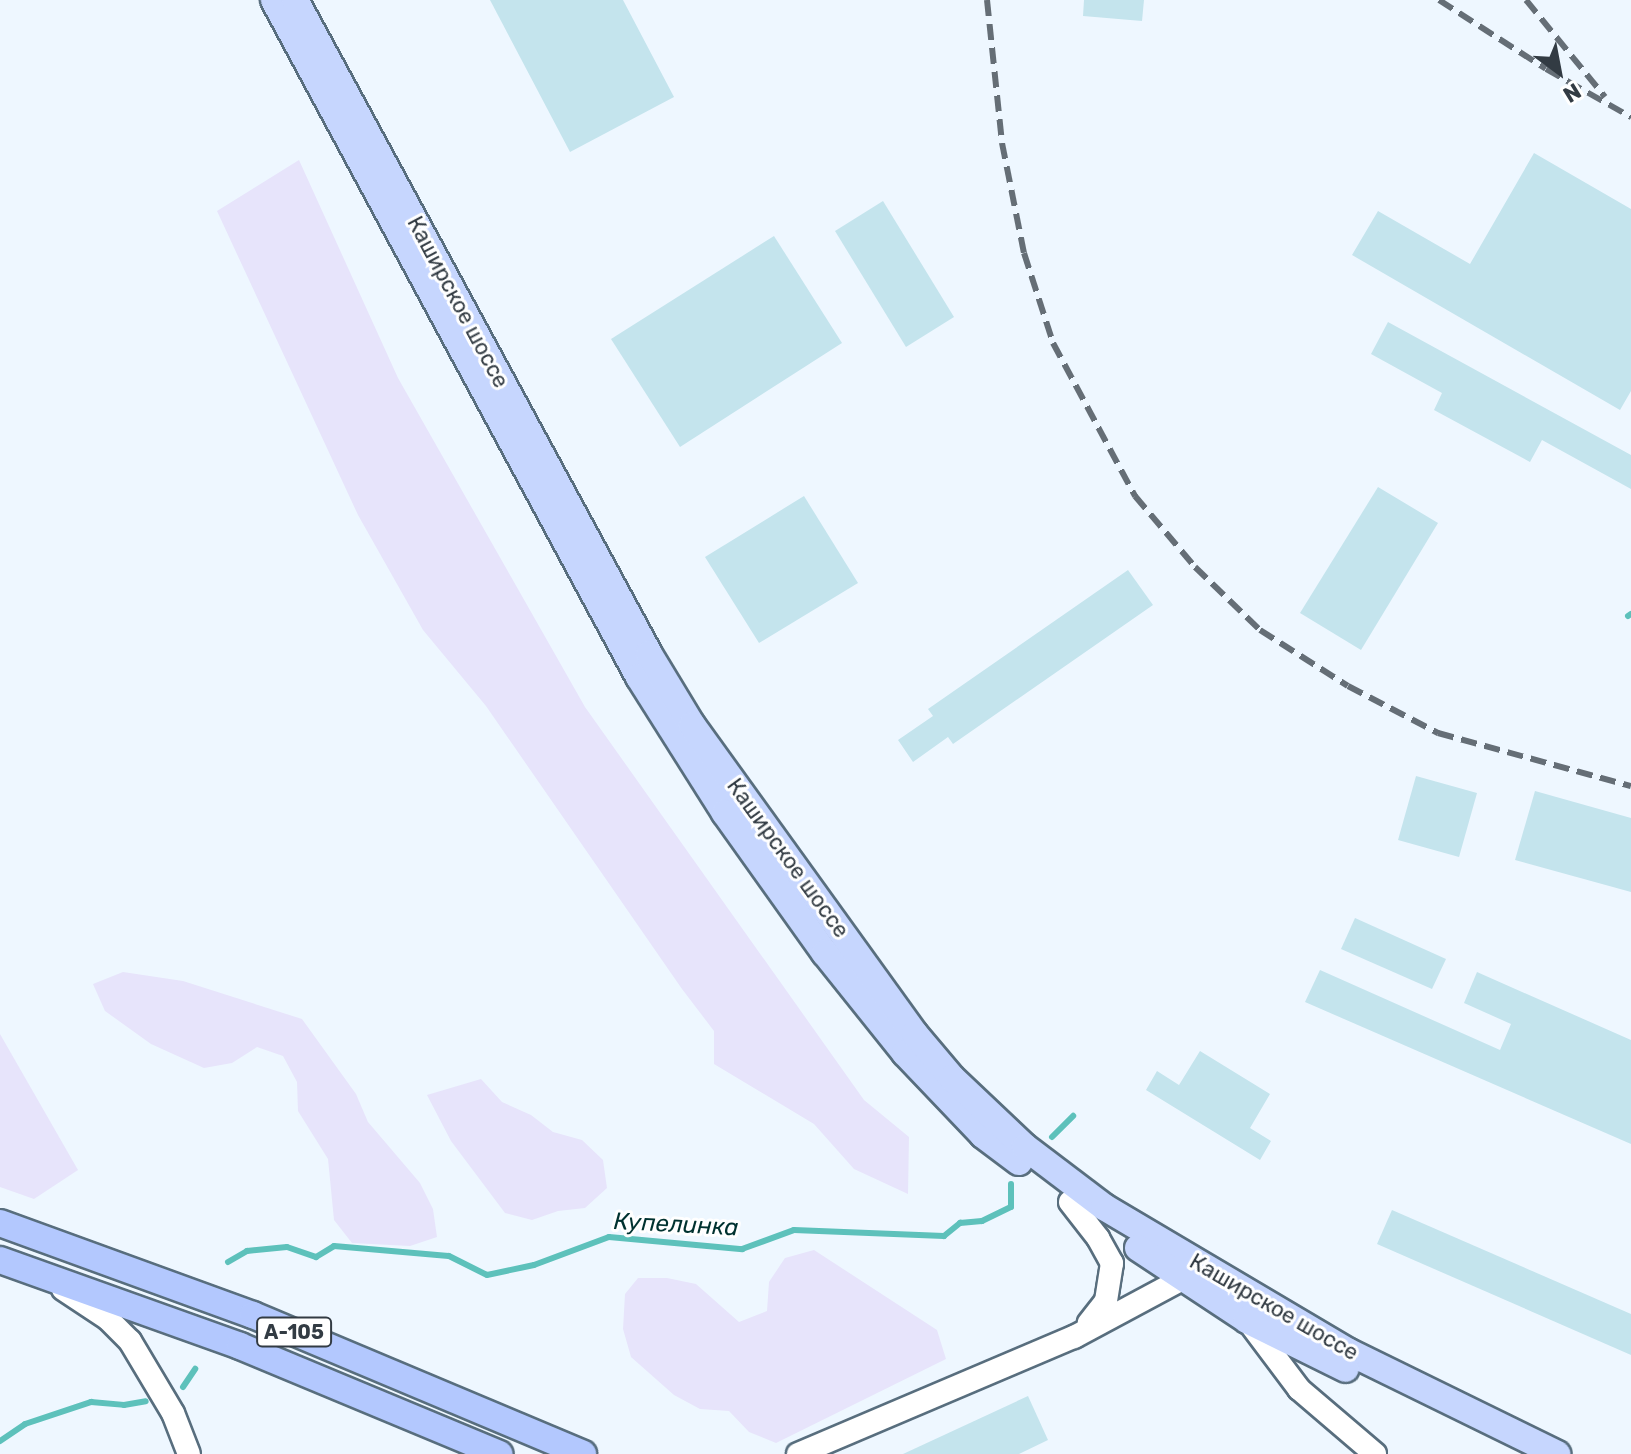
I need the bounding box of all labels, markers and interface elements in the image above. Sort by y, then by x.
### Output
north arrow [1519,32,1599,112]
text: N [1558,77,1586,108]
street label: Каширское шоссе [402,212,514,392]
street label: Каширское шоссе [721,773,855,943]
water label: Купелинка [613,1207,739,1243]
street label: Каширское шоссе [1185,1248,1363,1366]
road number: А-105 [256,1316,332,1348]

